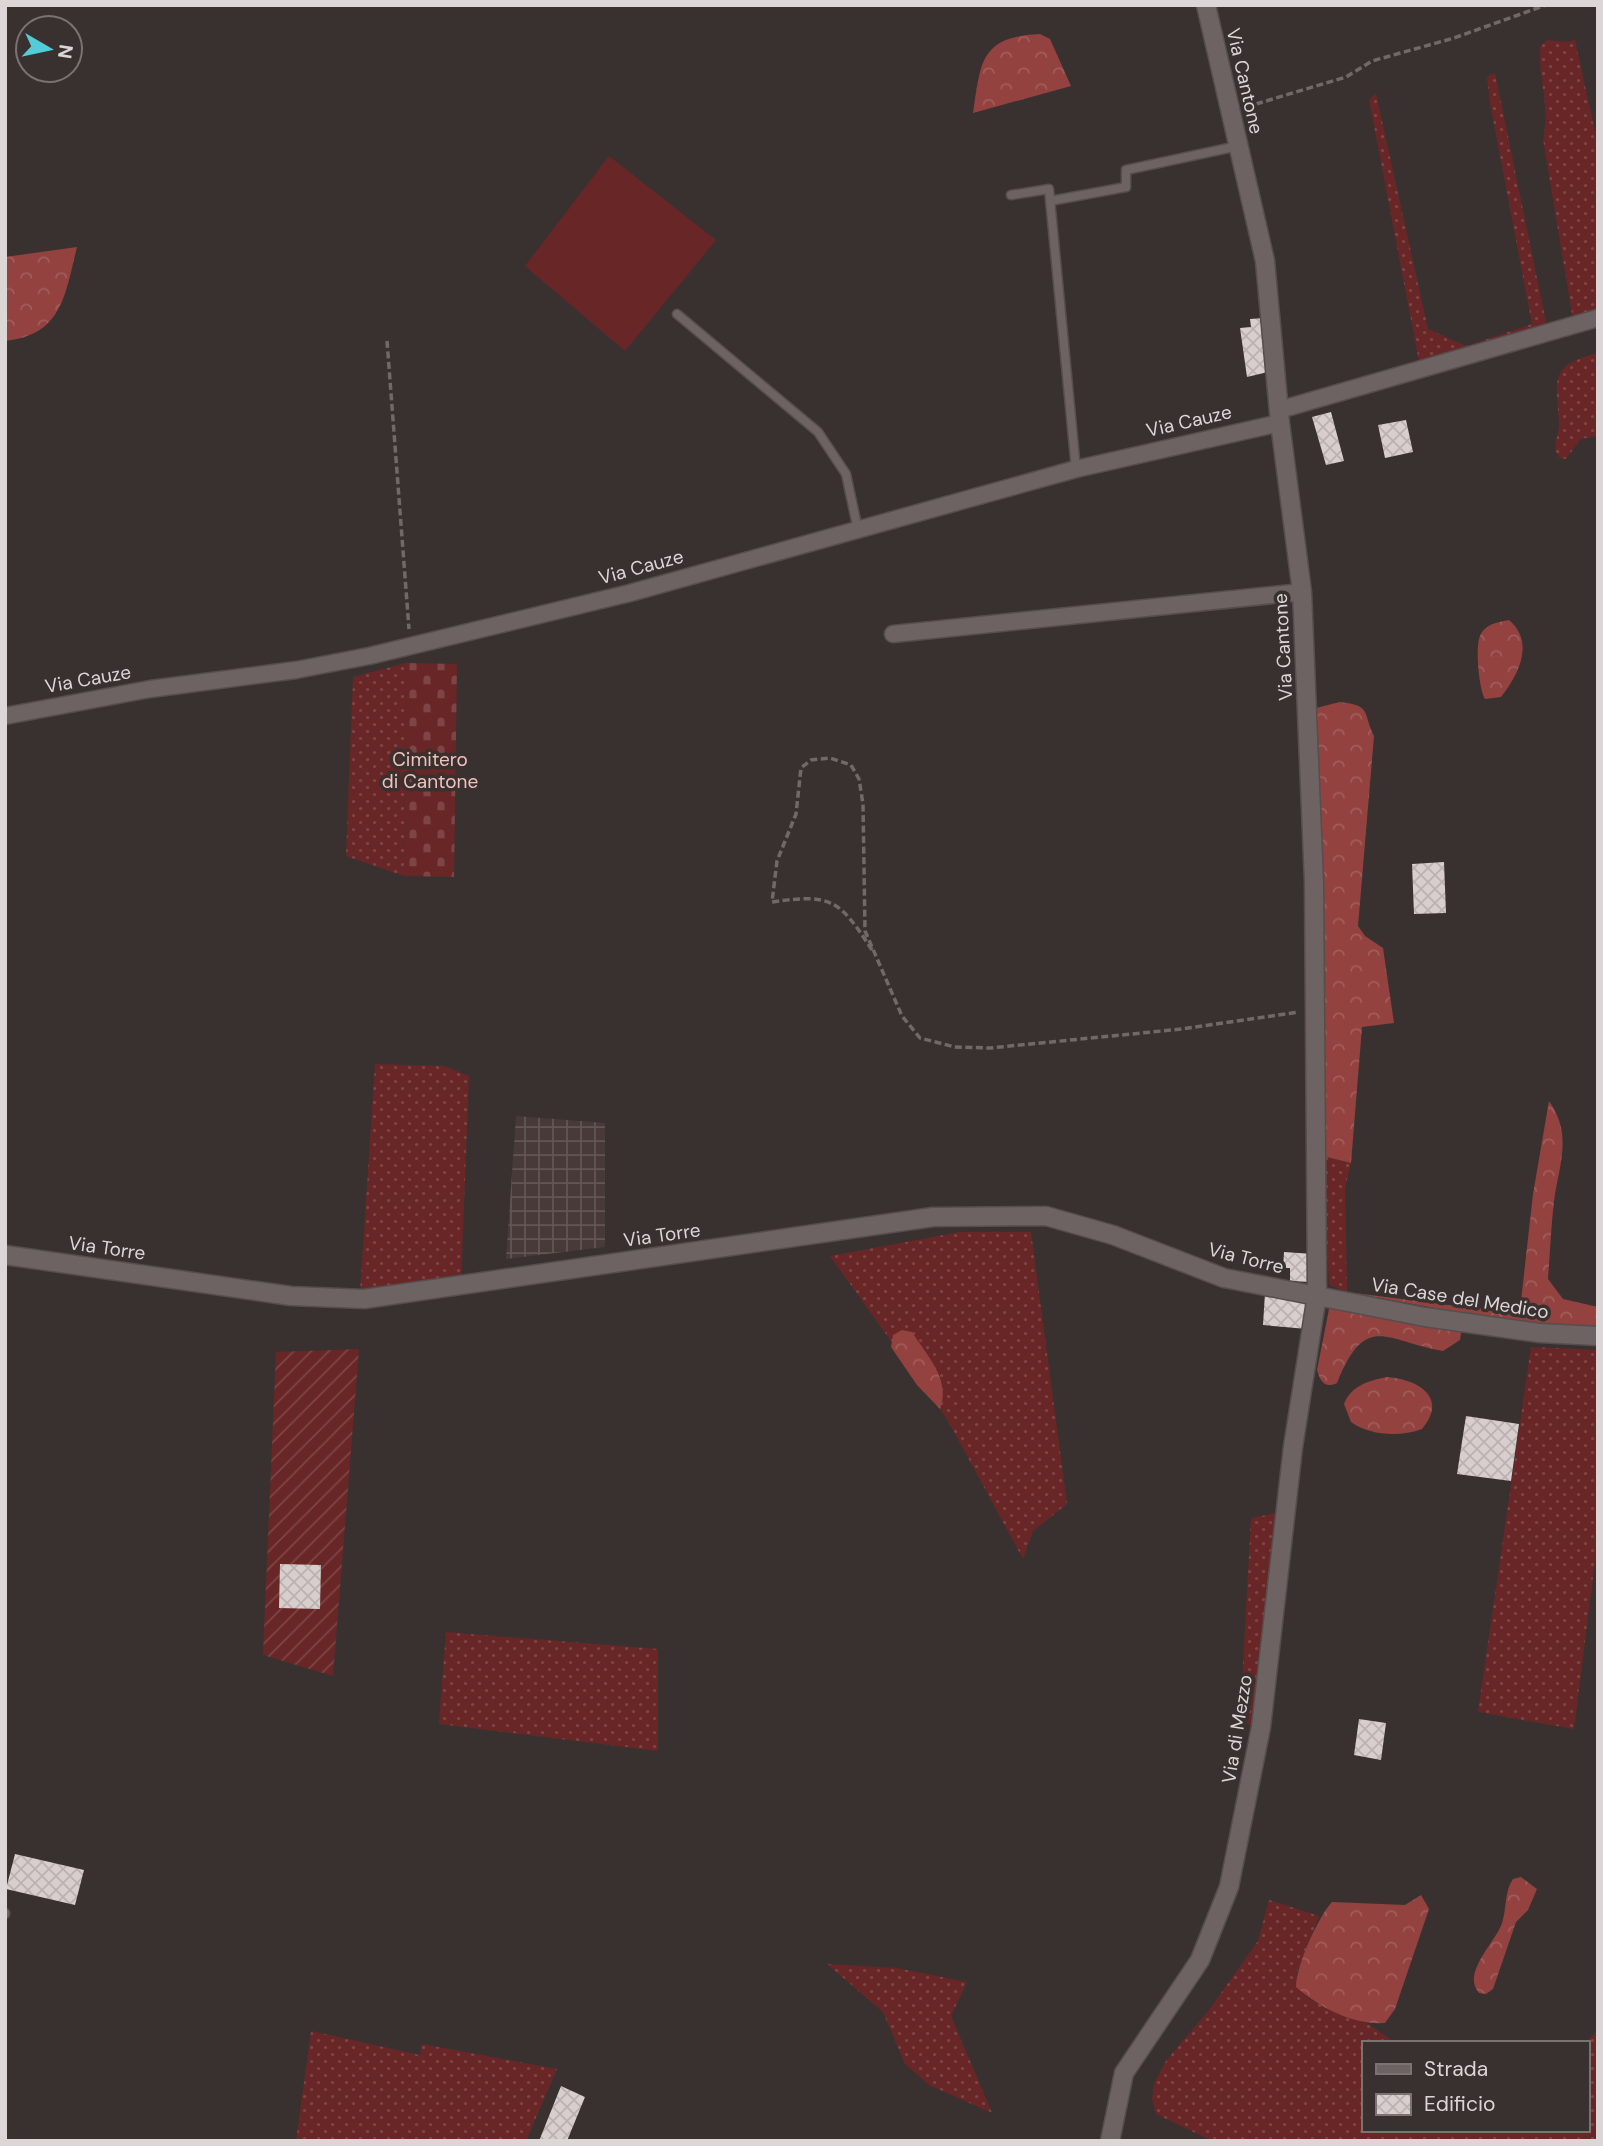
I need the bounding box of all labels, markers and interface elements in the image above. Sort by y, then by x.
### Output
north arrow [14,14,84,84]
street label: Via Cantone [1221,26,1269,136]
text: N [52,43,79,60]
street label: Via Cauze [1144,399,1234,443]
street label: Via Cauze [596,544,686,590]
street label: Via Cantone [1268,593,1298,701]
street label: Via Cauze [43,659,133,699]
park label: Cimitero di Cantone [382,747,478,794]
street label: Via Torre [622,1217,702,1253]
street label: Via Torre [67,1230,147,1266]
street label: Via Torre [1205,1237,1287,1279]
street label: Via Case del Medico [1369,1272,1551,1324]
street label: Via di Mezzo [1216,1673,1258,1785]
legend [1362,2041,1589,2132]
text: Strada [1424,2055,1488,2083]
text: Edificio [1424,2090,1495,2118]

